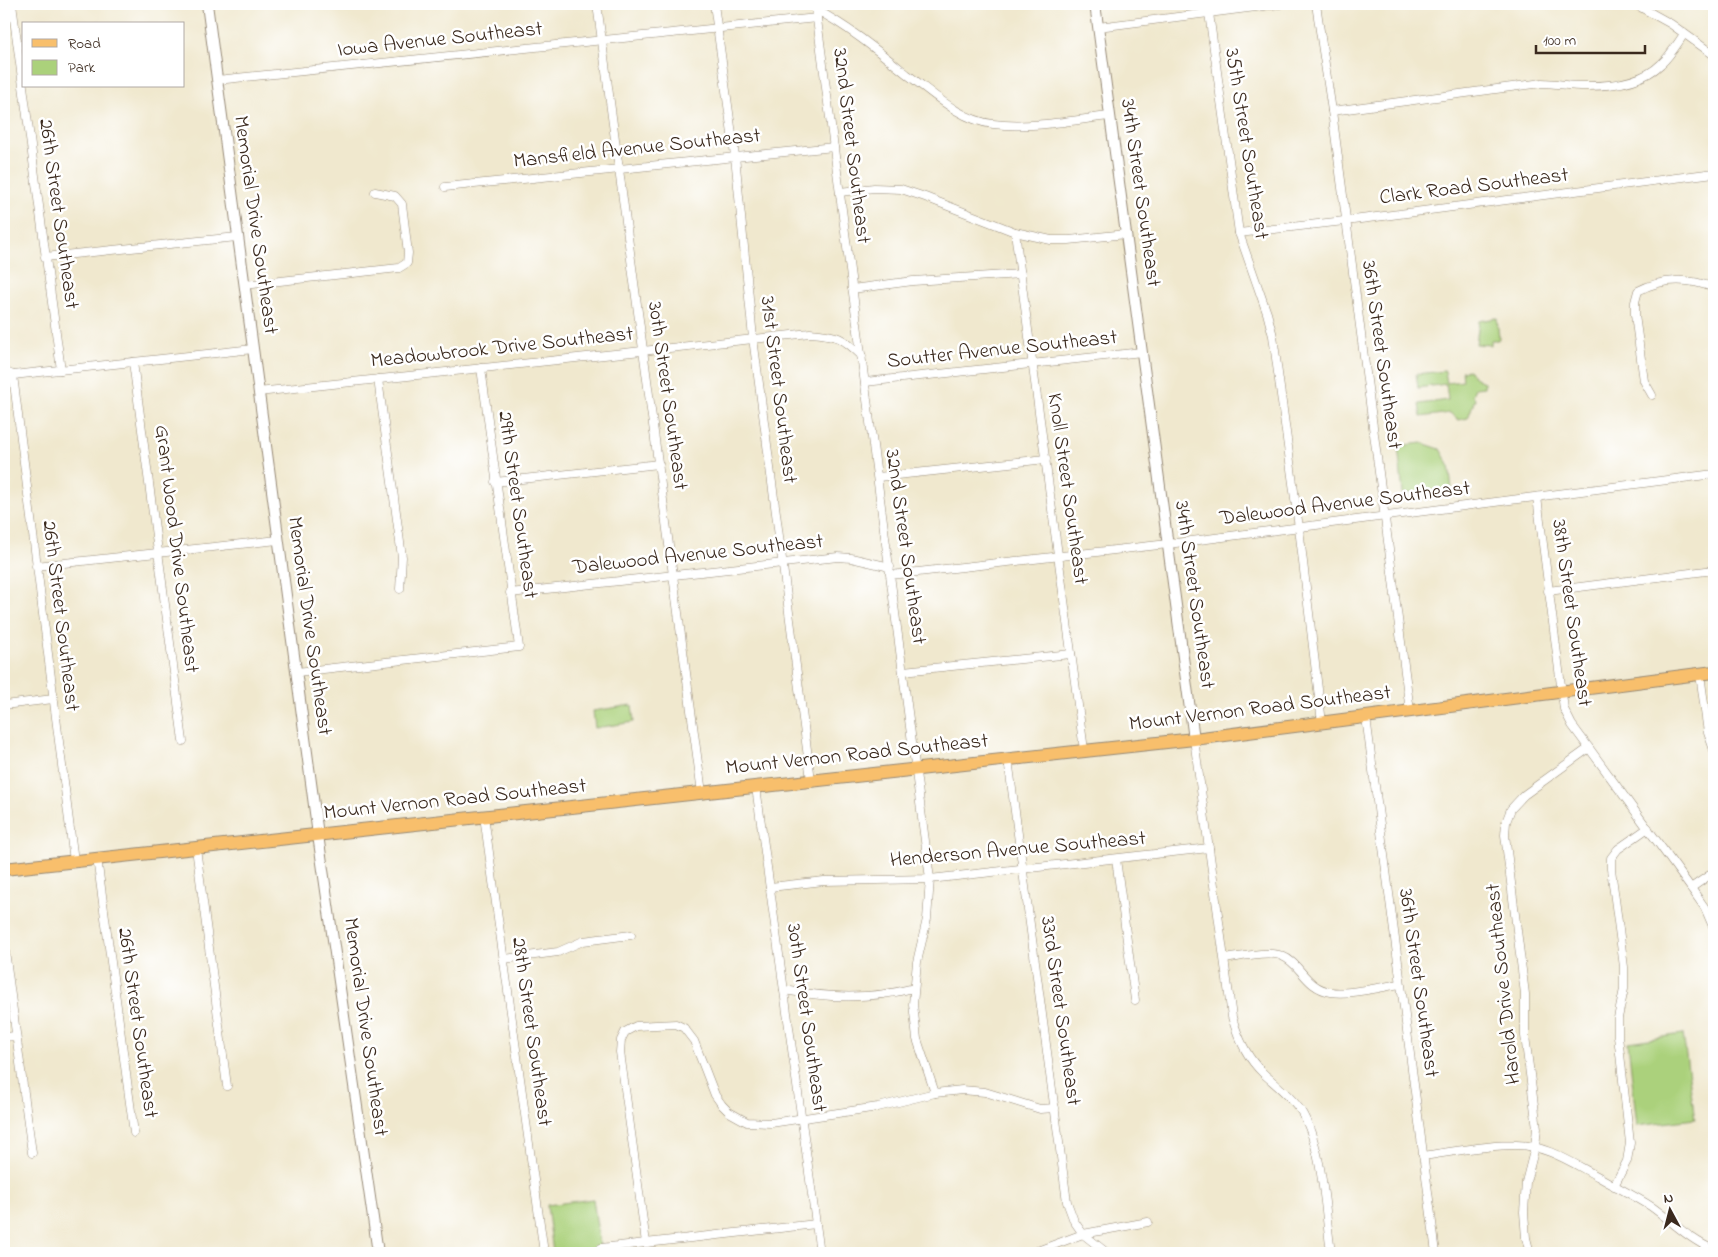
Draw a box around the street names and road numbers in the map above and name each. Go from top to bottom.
street label: Iowa Avenue Southeast [336,14,544,66]
street label: 35th Street Southeast [1216,46,1276,242]
street label: 32nd Street Southeast [824,47,878,245]
street label: 34th Street Southeast [1112,97,1168,289]
street label: Memorial Drive Southeast [225,114,285,336]
street label: 26th Street Southeast [30,117,86,311]
street label: Mansfield Avenue Southeast [512,121,762,177]
street label: Clark Road Southeast [1378,161,1570,213]
street label: 36th Street Southeast [1353,259,1409,451]
street label: 31st Street Southeast [752,295,804,485]
street label: 30th Street Southeast [639,300,695,492]
street label: Meadowbrook Drive Southeast [369,319,635,377]
street label: Soutter Avenue Southeast [885,323,1119,377]
street label: Knoll Street Southeast [1039,391,1095,587]
street label: 29th Street Southeast [489,409,545,601]
street label: Grant Wood Drive Southeast [146,423,206,675]
street label: 32nd Street Southeast [876,448,934,646]
street label: Dalewood Avenue Southeast [1217,474,1472,534]
street label: 34th Street Southeast [1166,499,1222,691]
street label: Memorial Drive Southeast [279,515,339,737]
street label: 38th Street Southeast [1543,517,1599,709]
street label: 26th Street Southeast [33,519,87,713]
street label: Dalewood Avenue Southeast [570,527,825,583]
street label: Mount Vernon Road Southeast [1127,678,1393,740]
street label: Mount Vernon Road Southeast [724,726,990,784]
street label: Mount Vernon Road Southeast [322,771,588,829]
street label: Henderson Avenue Southeast [889,824,1147,876]
street label: Harold Drive Southeast [1479,882,1529,1086]
street label: 36th Street Southeast [1390,887,1446,1079]
street label: 33rd Street Southeast [1032,914,1088,1108]
street label: Memorial Drive Southeast [335,916,395,1138]
street label: 30th Street Southeast [778,922,834,1114]
street label: 26th Street Southeast [109,926,165,1120]
street label: 28th Street Southeast [503,936,559,1128]

